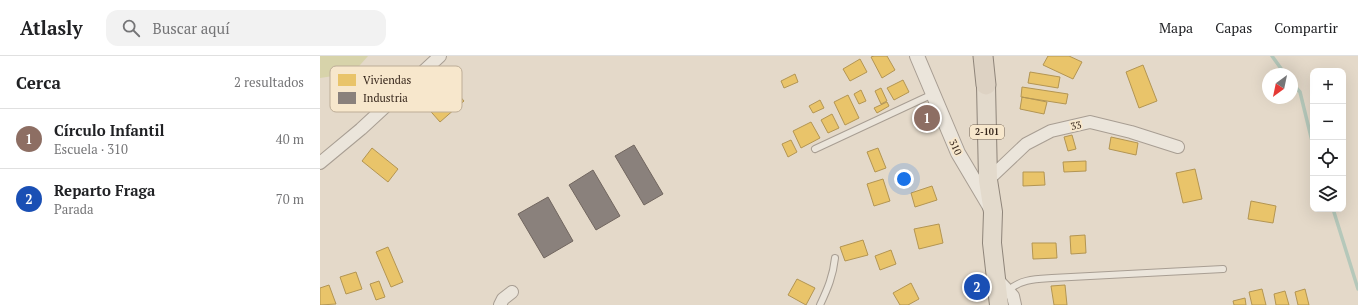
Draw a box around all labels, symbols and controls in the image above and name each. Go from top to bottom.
search box [106,10,386,46]
text: Atlasly [20,15,82,40]
icon: search [120,17,142,39]
text: Buscar aquí [152,18,230,38]
text: Mapa [1159,18,1193,37]
text: Capas [1215,18,1252,37]
text: Compartir [1274,18,1338,37]
legend [330,66,462,112]
north arrow [1262,68,1298,104]
map controls [1310,68,1346,212]
button: + [1310,68,1346,104]
text: Cerca [16,71,61,94]
text: 2 resultados [234,73,304,91]
text: Viviendas [363,73,411,87]
text: Industria [363,91,408,105]
pin: 1 [914,103,940,133]
button: − [1310,104,1346,140]
street label: 33 [1070,118,1083,133]
text: Círculo Infantil [54,120,164,140]
road number: 2-101 [970,125,1004,139]
text: 1 [25,130,33,148]
text: 40 m [276,130,304,148]
street label: 310 [946,137,965,157]
text: Escuela · 310 [54,140,128,158]
button: locate [1310,140,1346,176]
your location [894,169,914,189]
button: layers [1310,176,1346,212]
text: Reparto Fraga [54,180,155,200]
text: 2 [25,190,33,208]
text: 70 m [276,190,304,208]
text: Parada [54,200,94,218]
pin: 2 [964,272,990,302]

